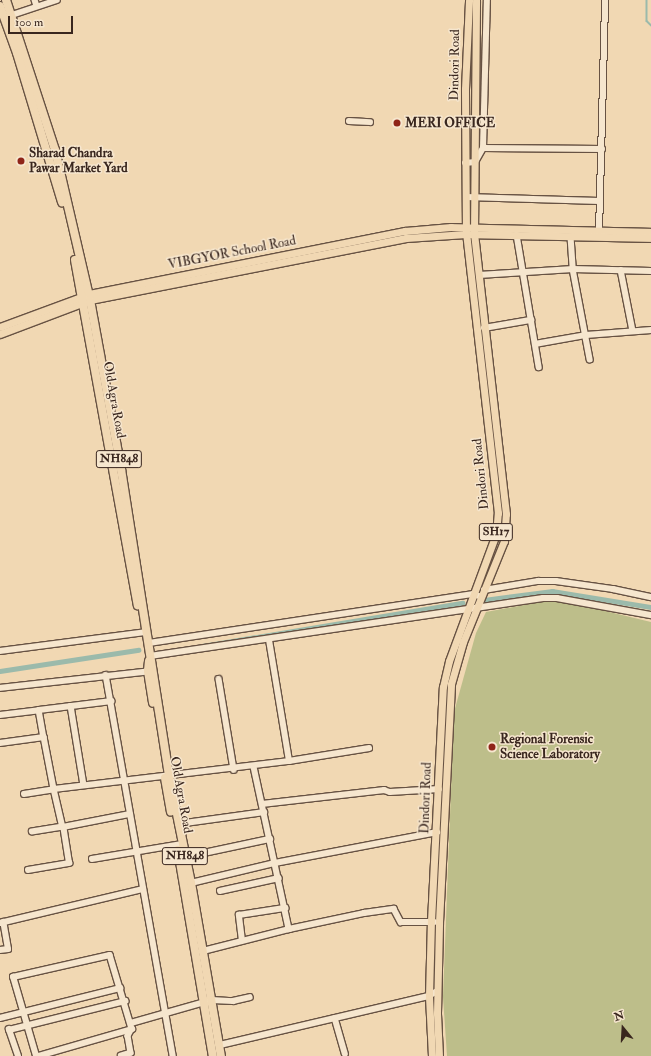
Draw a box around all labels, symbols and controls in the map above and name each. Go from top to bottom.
scale bar [10,8,75,34]
text: 100 m [15,15,43,30]
street label: Dindori Road [447,29,463,101]
place label: MERI OFFICE [405,115,495,131]
marker: MERI OFFICE [392,118,402,128]
place label: Sharad Chandra Pawar Market Yard [29,146,128,177]
marker: Sharad Chandra Pawar Market Yard [16,156,26,166]
street label: VIBGYOR School Road [167,233,297,273]
street label: Old Agra Road [100,360,128,440]
street label: Dindori Road [470,438,492,510]
road number: NH848 [95,449,143,469]
road number: SH17 [478,522,514,542]
place label: Regional Forensic Science Laboratory [500,732,600,763]
marker: Regional Forensic Science Laboratory [487,742,497,752]
street label: Old Agra Road [167,755,195,835]
street label: Dindori Road [417,762,435,834]
road number: NH848 [161,846,209,866]
north arrow [603,1008,643,1048]
text: N [612,1008,626,1024]

